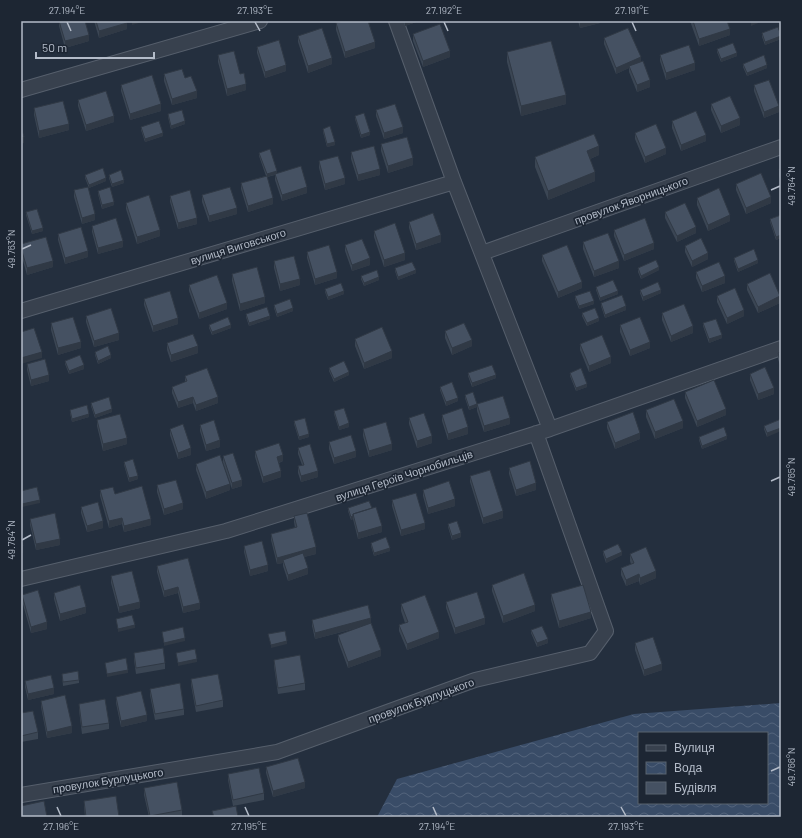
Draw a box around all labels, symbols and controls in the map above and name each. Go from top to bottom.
text: 27.194°E [49,4,85,16]
text: 27.193°E [237,4,273,16]
text: 27.192°E [426,4,462,16]
text: 27.191°E [615,4,649,16]
scale bar [36,34,154,60]
text: 50 m [42,40,67,54]
text: 49.764°N [785,166,797,206]
street label: провулок Яворницького [572,173,690,227]
street label: вулиця Виговського [189,225,287,267]
text: 49.763°N [5,229,17,269]
street label: вулиця Героїв Чорнобильців [334,447,474,503]
text: 49.765°N [785,457,797,497]
text: 49.764°N [5,520,17,560]
street label: провулок Бурлуцького [366,675,476,725]
legend [638,732,768,804]
text: Вулиця [674,740,715,755]
text: 49.766°N [785,747,797,787]
text: Вода [674,760,702,775]
street label: провулок Бурлуцького [52,765,164,795]
text: Будівля [674,780,716,795]
text: 27.196°E [43,820,79,832]
text: 27.195°E [231,820,267,832]
text: 27.194°E [419,820,455,832]
text: 27.193°E [608,820,644,832]

